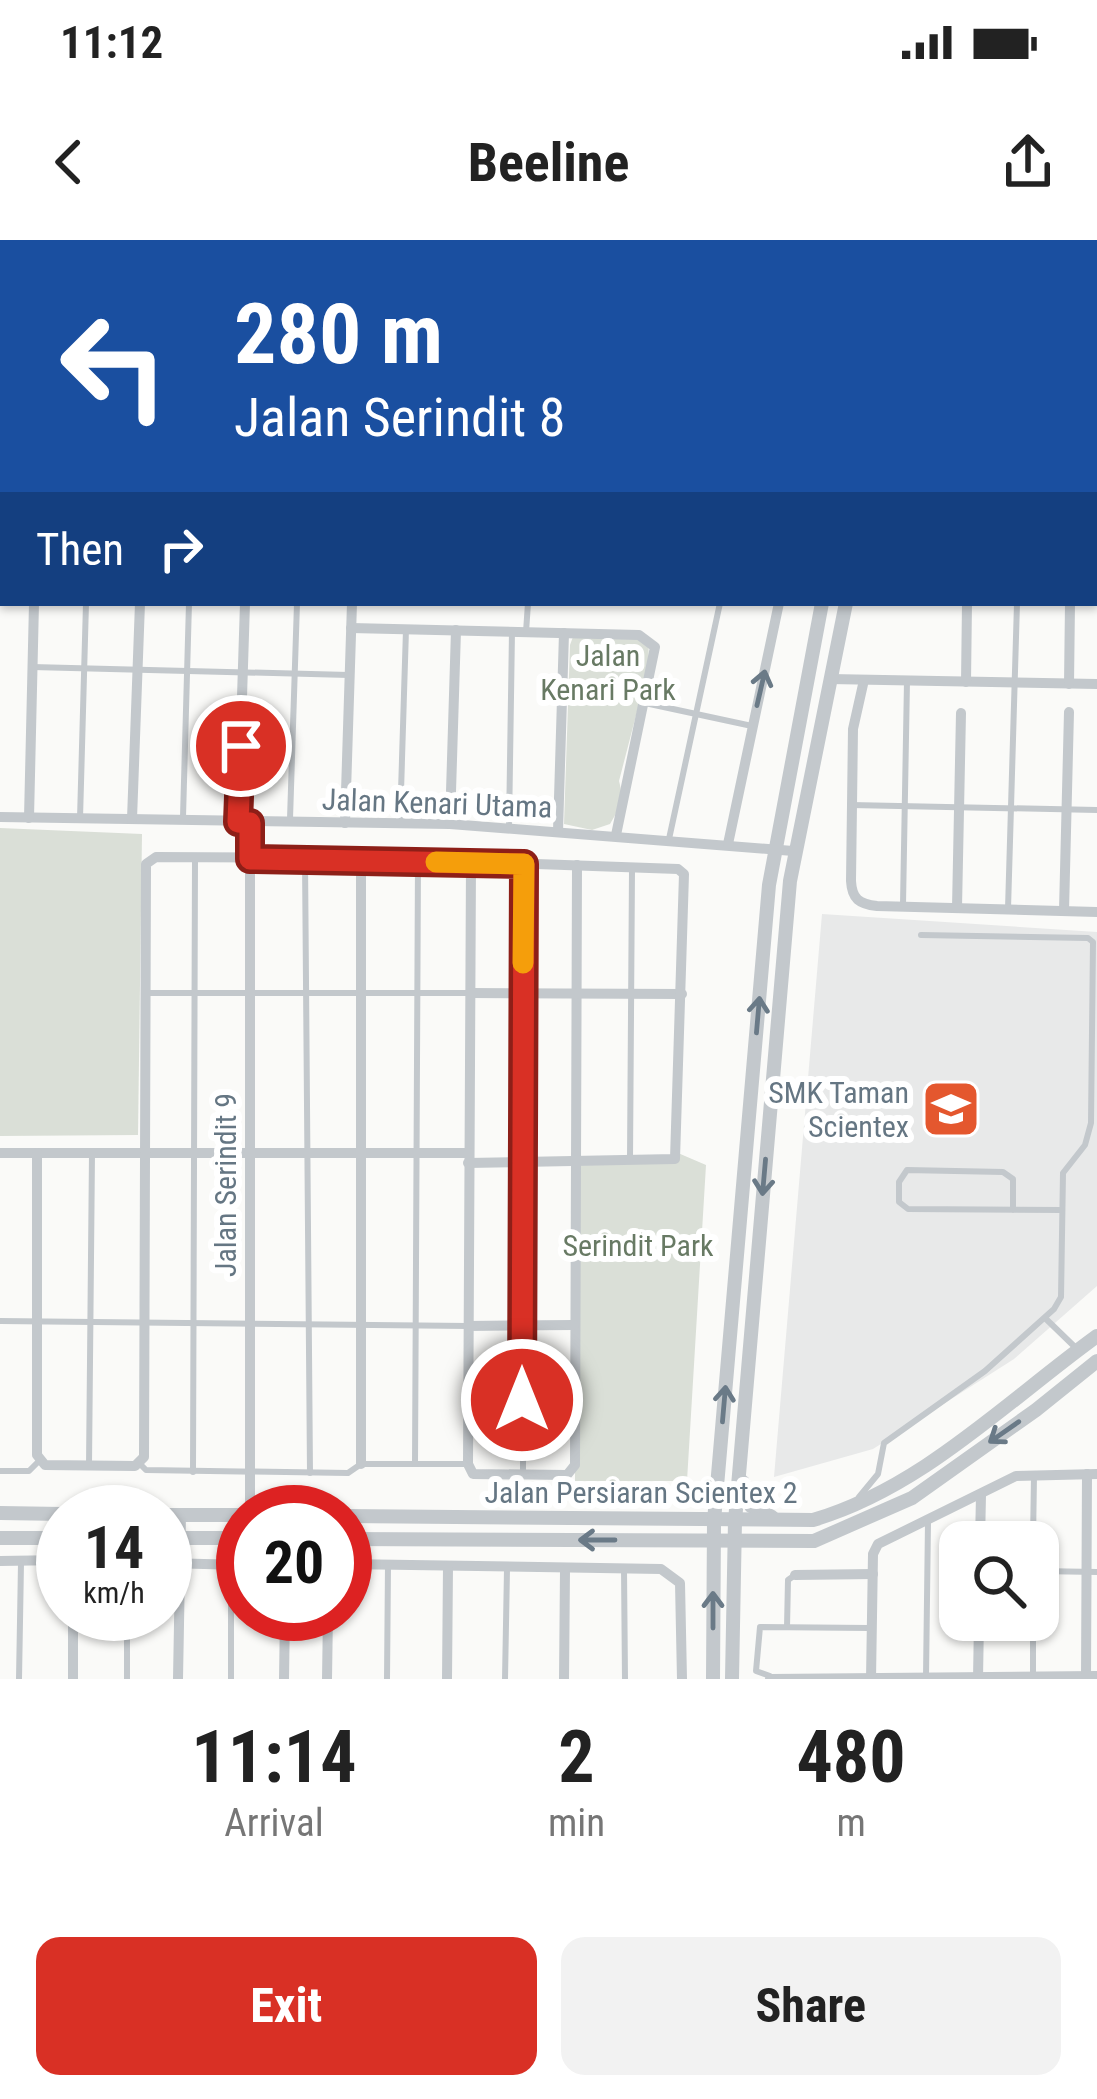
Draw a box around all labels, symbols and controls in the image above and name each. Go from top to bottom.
text: 11:12 [60,16,163,69]
icon: back [36,129,102,195]
icon: share [995,129,1061,195]
text: Beeline [468,131,629,194]
text: 280 m [234,285,443,384]
icon: left [36,288,192,444]
text: Jalan Serindit 8 [234,386,565,449]
icon: right [148,516,214,582]
text: Then [36,523,124,576]
park label: Jalan Kenari Park [540,638,676,707]
one-way arrow [750,670,773,708]
pin [190,695,292,797]
icon: arrive [208,713,274,779]
street label: Jalan Kenari Utama [321,781,553,825]
one-way arrow [747,996,770,1035]
place label: SMK Taman Scientex [768,1075,909,1144]
school or university icon: SMK Taman Scientex [920,1078,982,1140]
street label: Jalan Serindit 9 [208,1093,243,1277]
one-way arrow [753,1157,776,1196]
park label: Serindit Park [562,1228,714,1263]
position arrow [459,1337,585,1463]
one-way arrow [713,1385,736,1424]
one-way arrow [988,1419,1022,1444]
street label: Jalan Persiaran Scientex 2 [484,1475,798,1510]
speed limit sign: 20 [216,1485,372,1641]
text: 14 [84,1512,144,1583]
map controls [939,1521,1059,1641]
button: search [939,1521,1059,1641]
one-way arrow [578,1529,617,1551]
text: km/h [83,1575,145,1610]
one-way arrow [702,1591,724,1630]
text: 11:14 [191,1715,357,1800]
text: 2 [558,1715,595,1800]
text: 480 [796,1715,906,1800]
text: Arrival [224,1800,324,1846]
text: min [548,1800,605,1846]
text: m [836,1800,866,1846]
button: Exit [36,1937,537,2075]
button: Share [561,1937,1061,2075]

